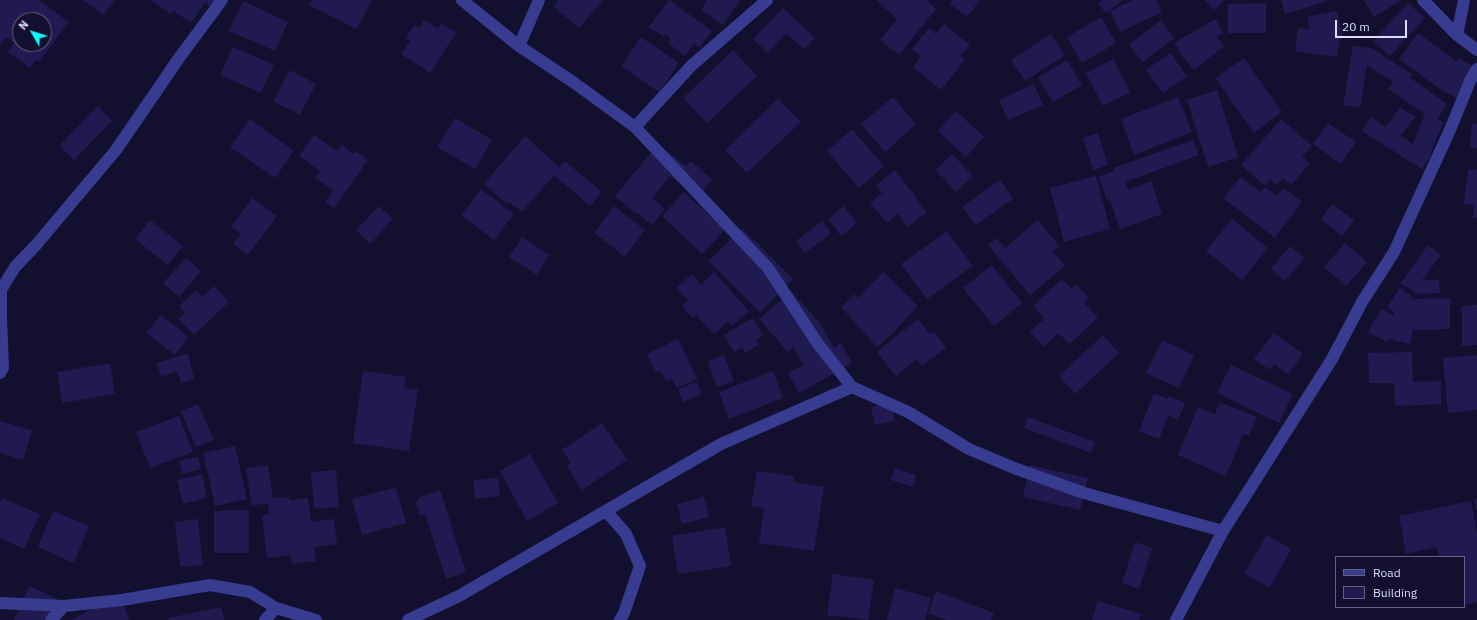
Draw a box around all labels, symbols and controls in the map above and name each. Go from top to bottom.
north arrow [12,12,52,52]
scale bar [1337,12,1409,38]
text: N [16,18,31,33]
text: 20 m [1342,19,1370,34]
legend [1335,556,1465,608]
text: Road [1373,565,1401,580]
text: Building [1373,585,1417,600]

